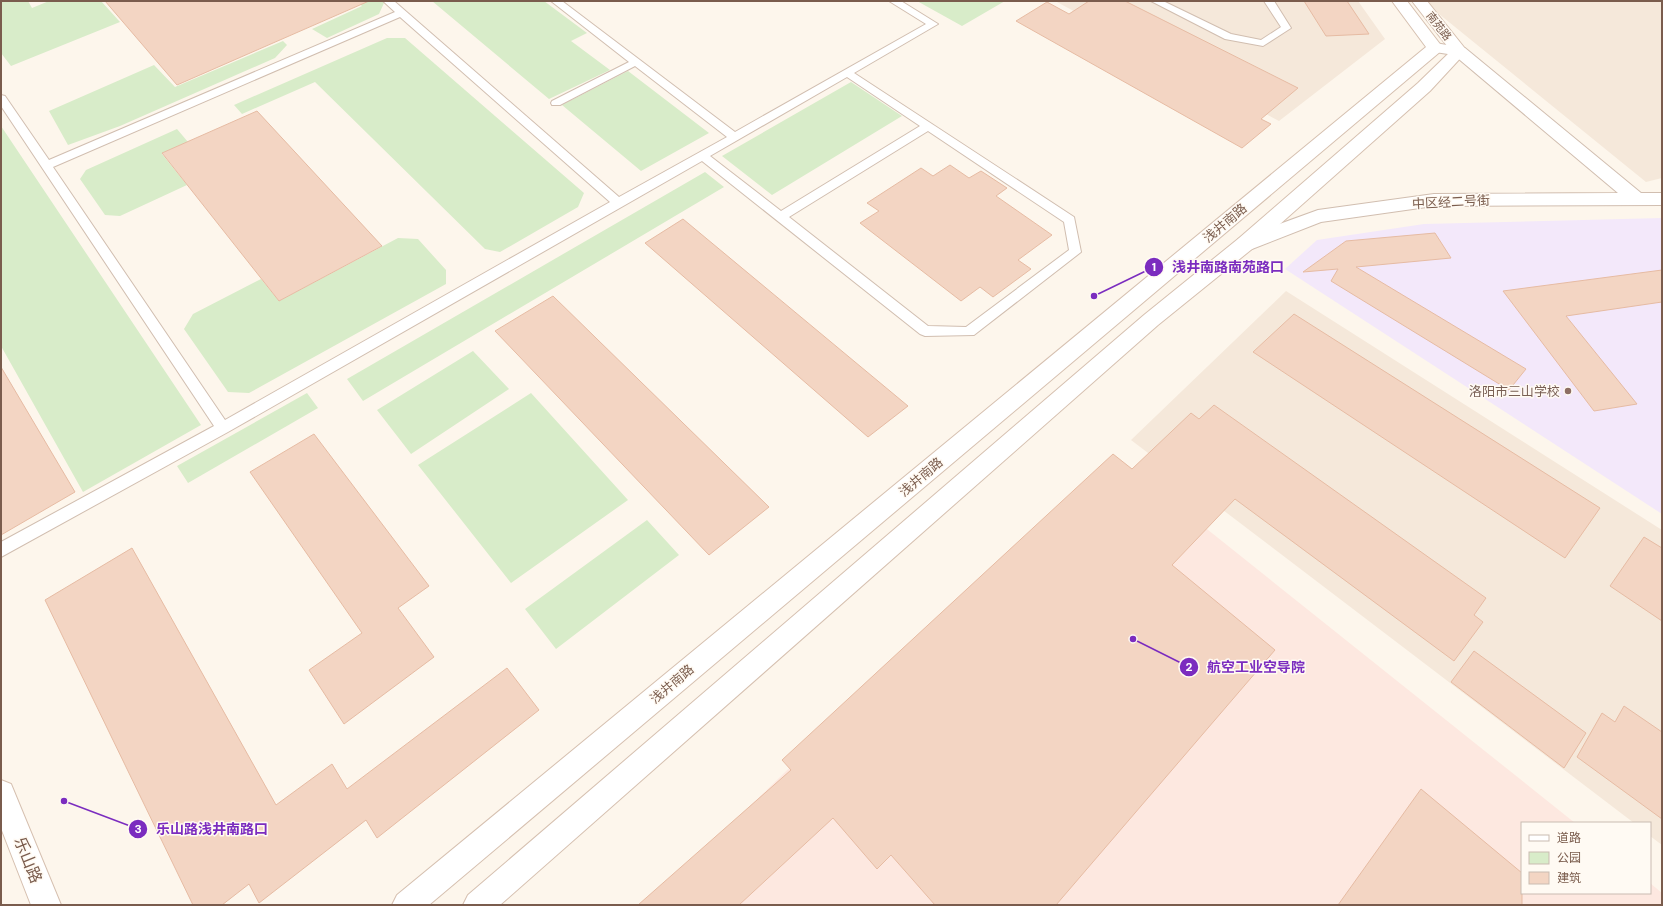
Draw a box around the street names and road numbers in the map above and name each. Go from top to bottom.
street label: 南苑路 [1423,9,1455,43]
street label: 中区经二号街 [1412,191,1490,213]
street label: 浅井南路 [1200,200,1250,246]
street label: 浅井南路 [896,454,946,500]
street label: 浅井南路 [647,661,697,707]
street label: 乐山路 [9,834,47,886]

